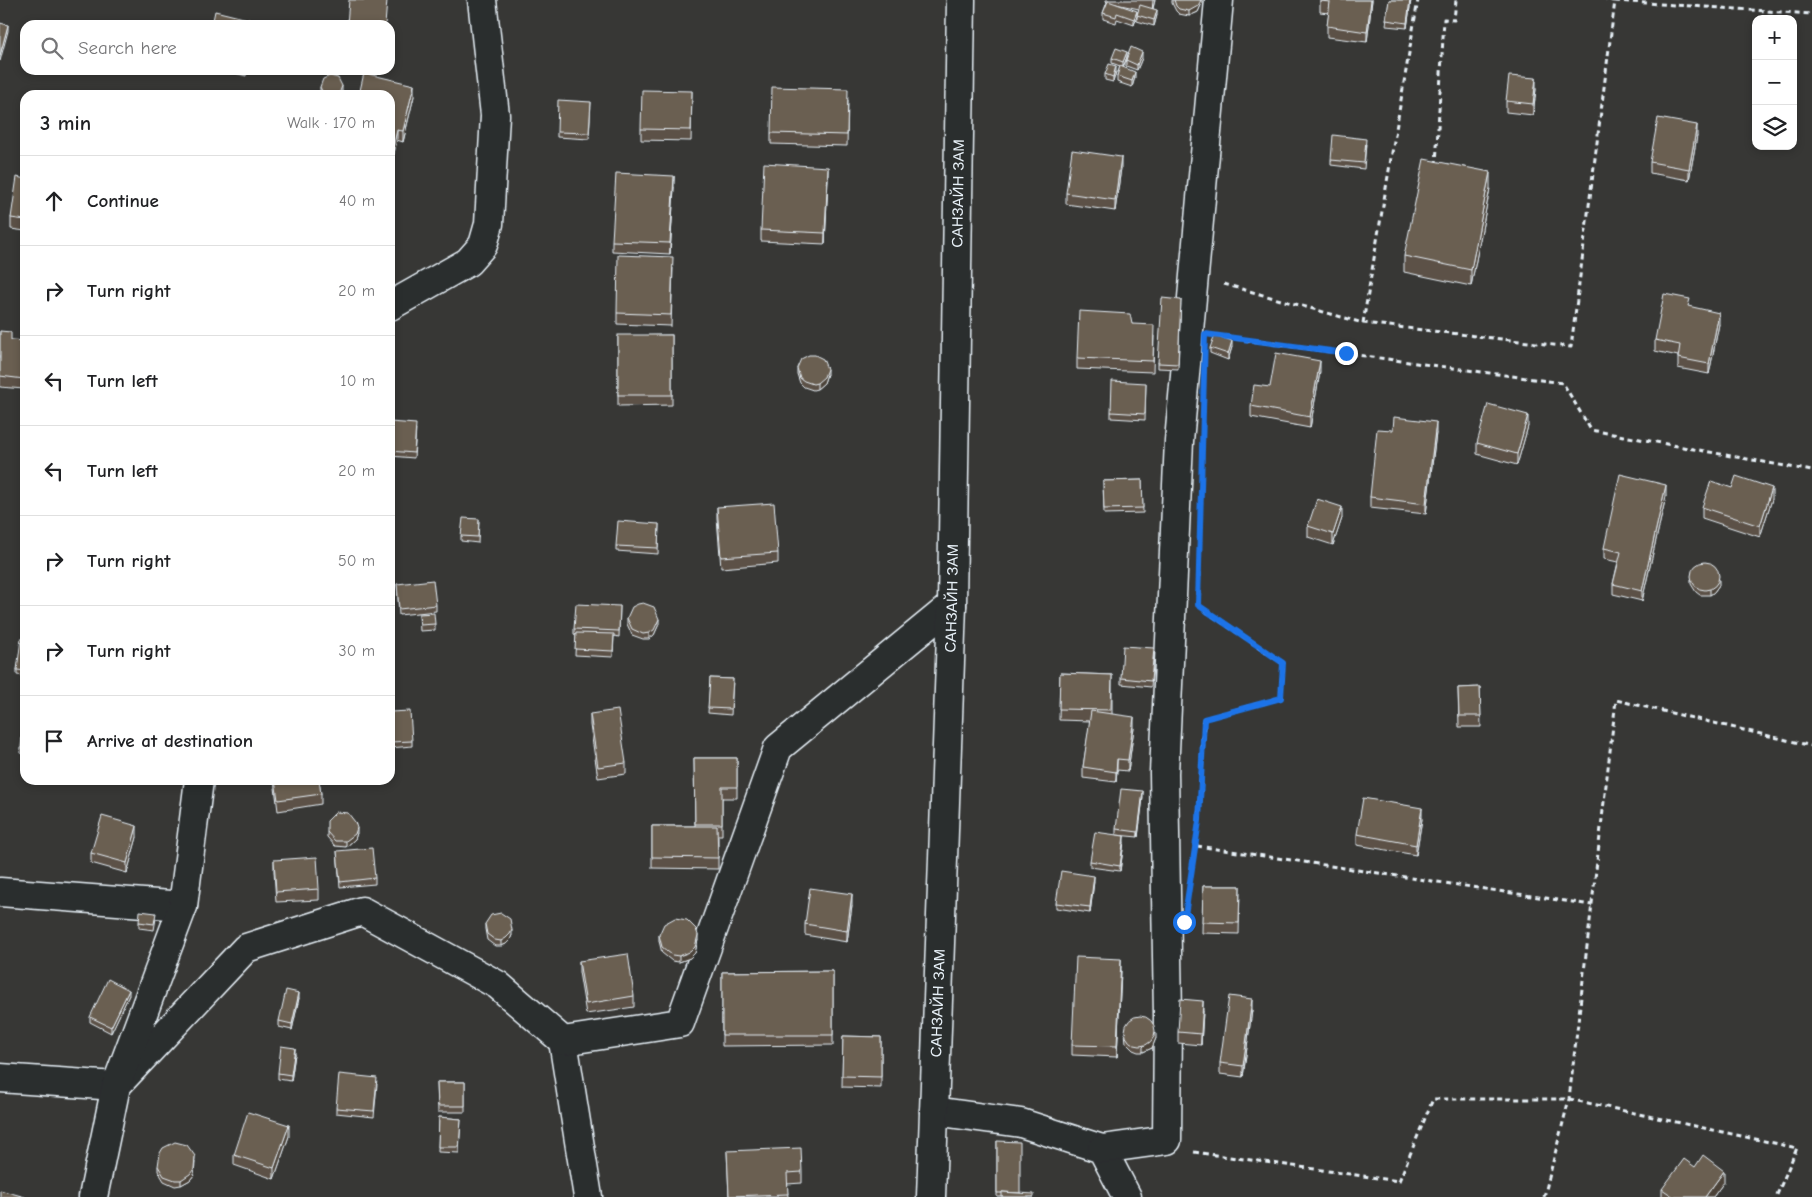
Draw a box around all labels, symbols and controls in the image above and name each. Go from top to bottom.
map controls [1752,15,1797,150]
button: + [1752,15,1797,60]
search box [20,20,395,75]
icon: search [38,34,66,62]
text: Search here [78,37,177,59]
button: − [1752,60,1797,105]
button: layers [1752,105,1797,150]
text: 3 min [40,111,91,135]
text: Walk · 170 m [287,114,375,132]
street label: САНЗАЙН ЗАМ [948,139,968,248]
icon: ahead [40,187,68,215]
text: Continue [87,190,159,212]
text: 40 m [339,192,375,210]
icon: right [40,277,68,305]
text: Turn right [87,280,171,302]
text: 20 m [338,282,375,300]
route end [1335,342,1358,365]
icon: left [40,367,68,395]
text: Turn left [87,370,158,392]
text: 10 m [340,372,375,390]
icon: left [40,457,68,485]
text: Turn left [87,460,158,482]
text: 20 m [338,462,375,480]
street label: САНЗАЙН ЗАМ [941,544,962,653]
icon: right [40,547,68,575]
text: Turn right [87,550,171,572]
text: 50 m [338,552,375,570]
icon: right [40,637,68,665]
text: Turn right [87,640,171,662]
text: 30 m [339,642,375,660]
icon: arrive [40,727,68,755]
text: Arrive at destination [87,730,253,752]
route start [1173,911,1196,934]
street label: САНЗАЙН ЗАМ [927,949,949,1058]

